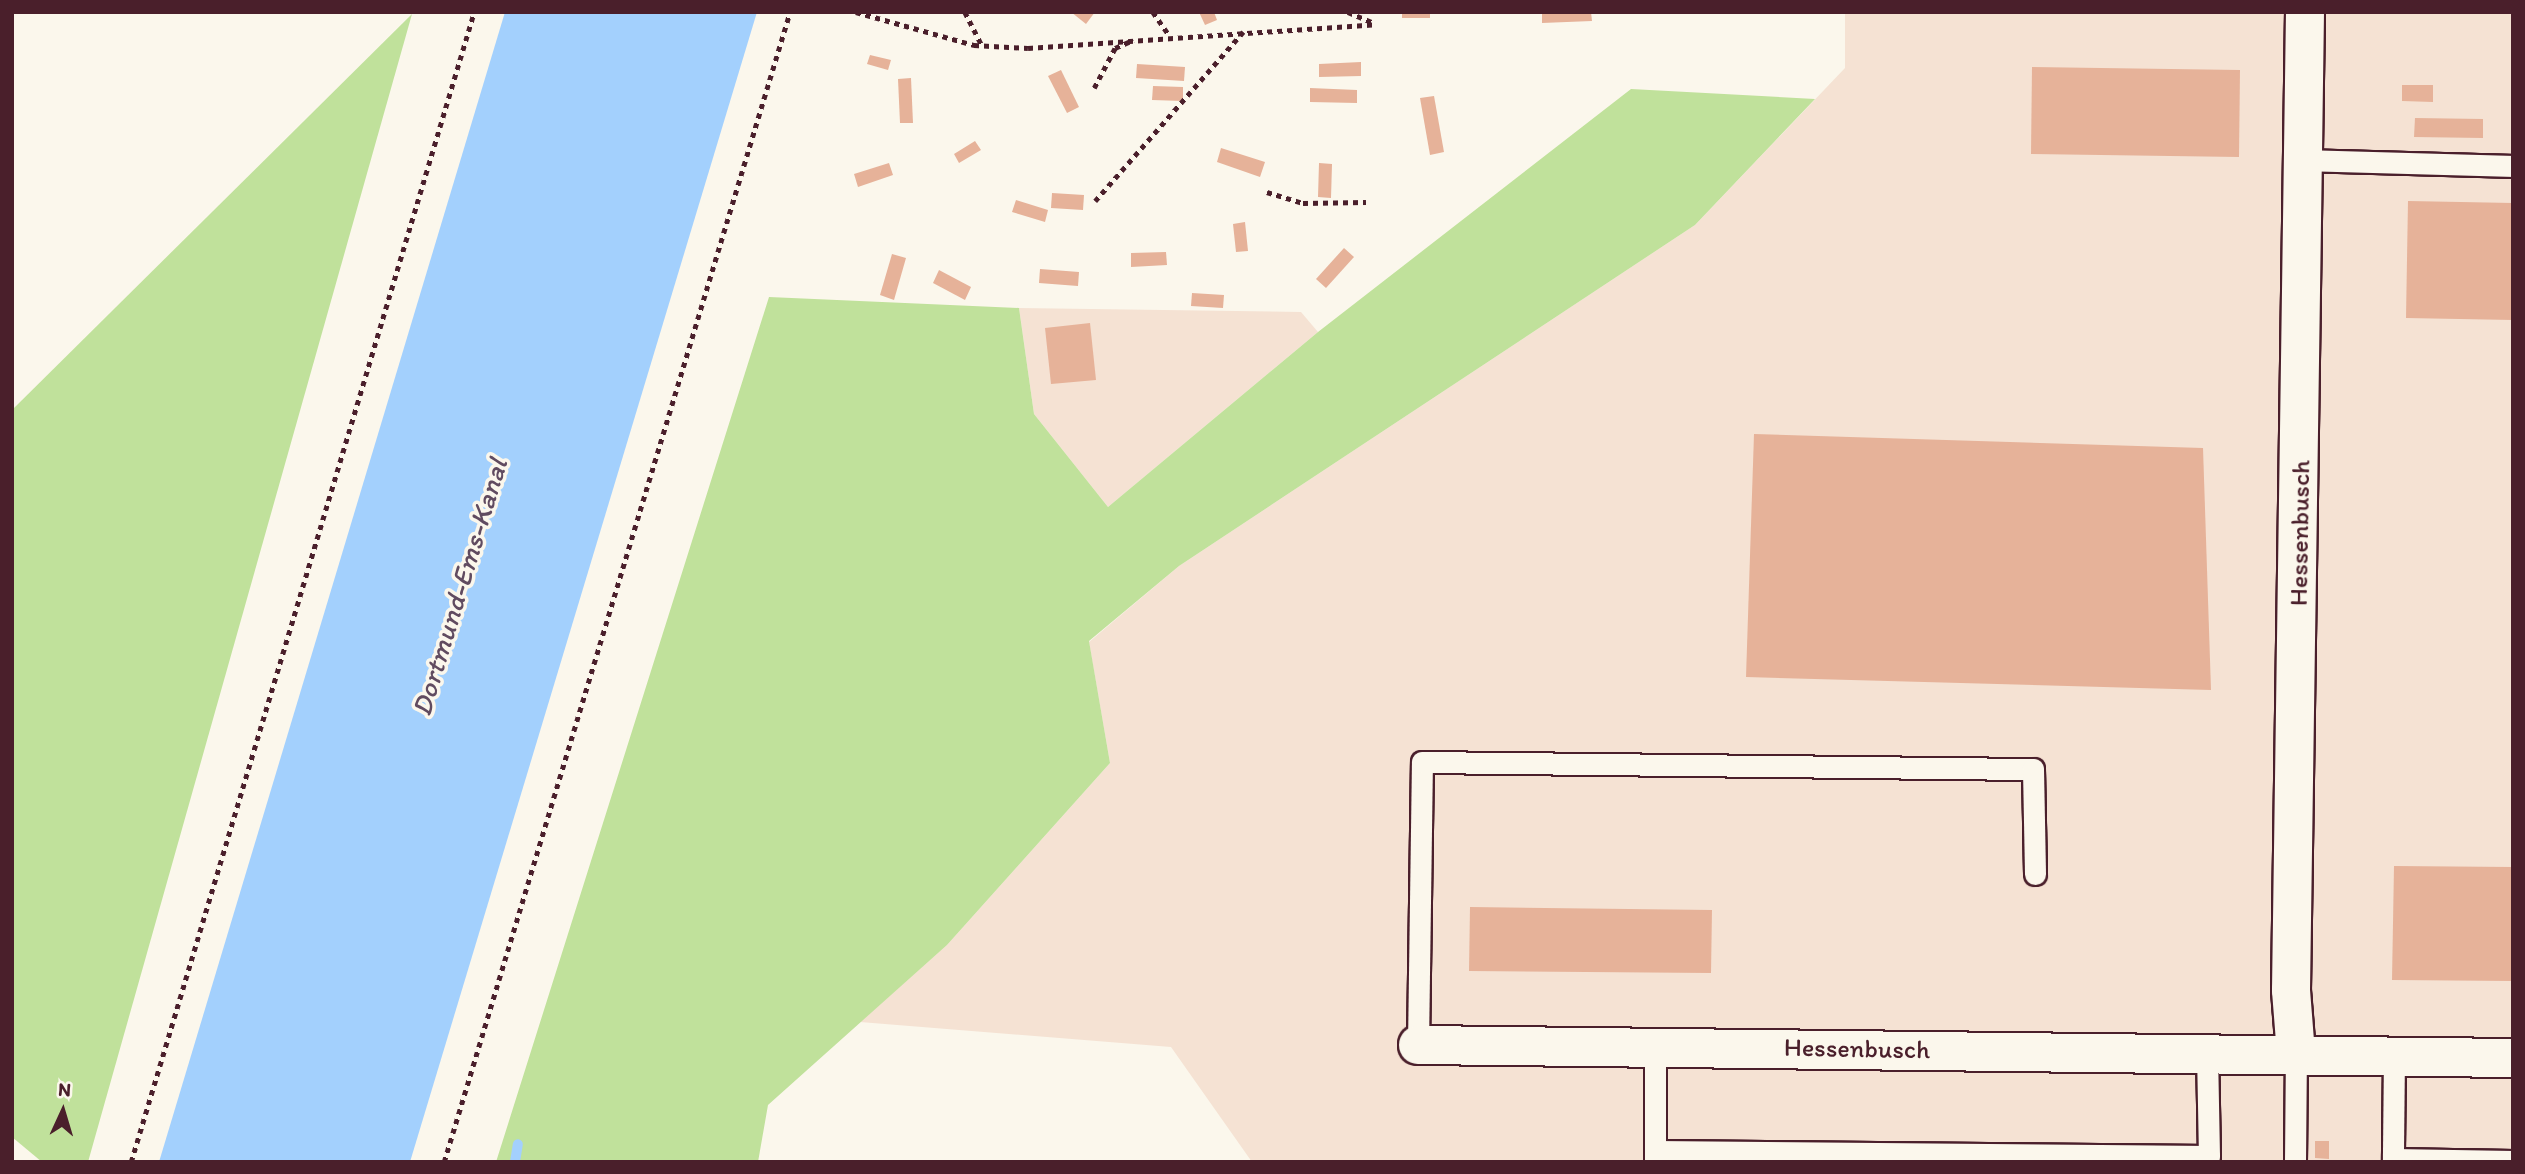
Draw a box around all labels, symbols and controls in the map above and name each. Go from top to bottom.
water label: Dortmund-Ems-Kanal [404,454,514,720]
street label: Hessenbusch [2283,460,2317,606]
street label: Hessenbusch [1784,1032,1930,1066]
north arrow [28,1076,98,1146]
text: N [57,1078,72,1101]

